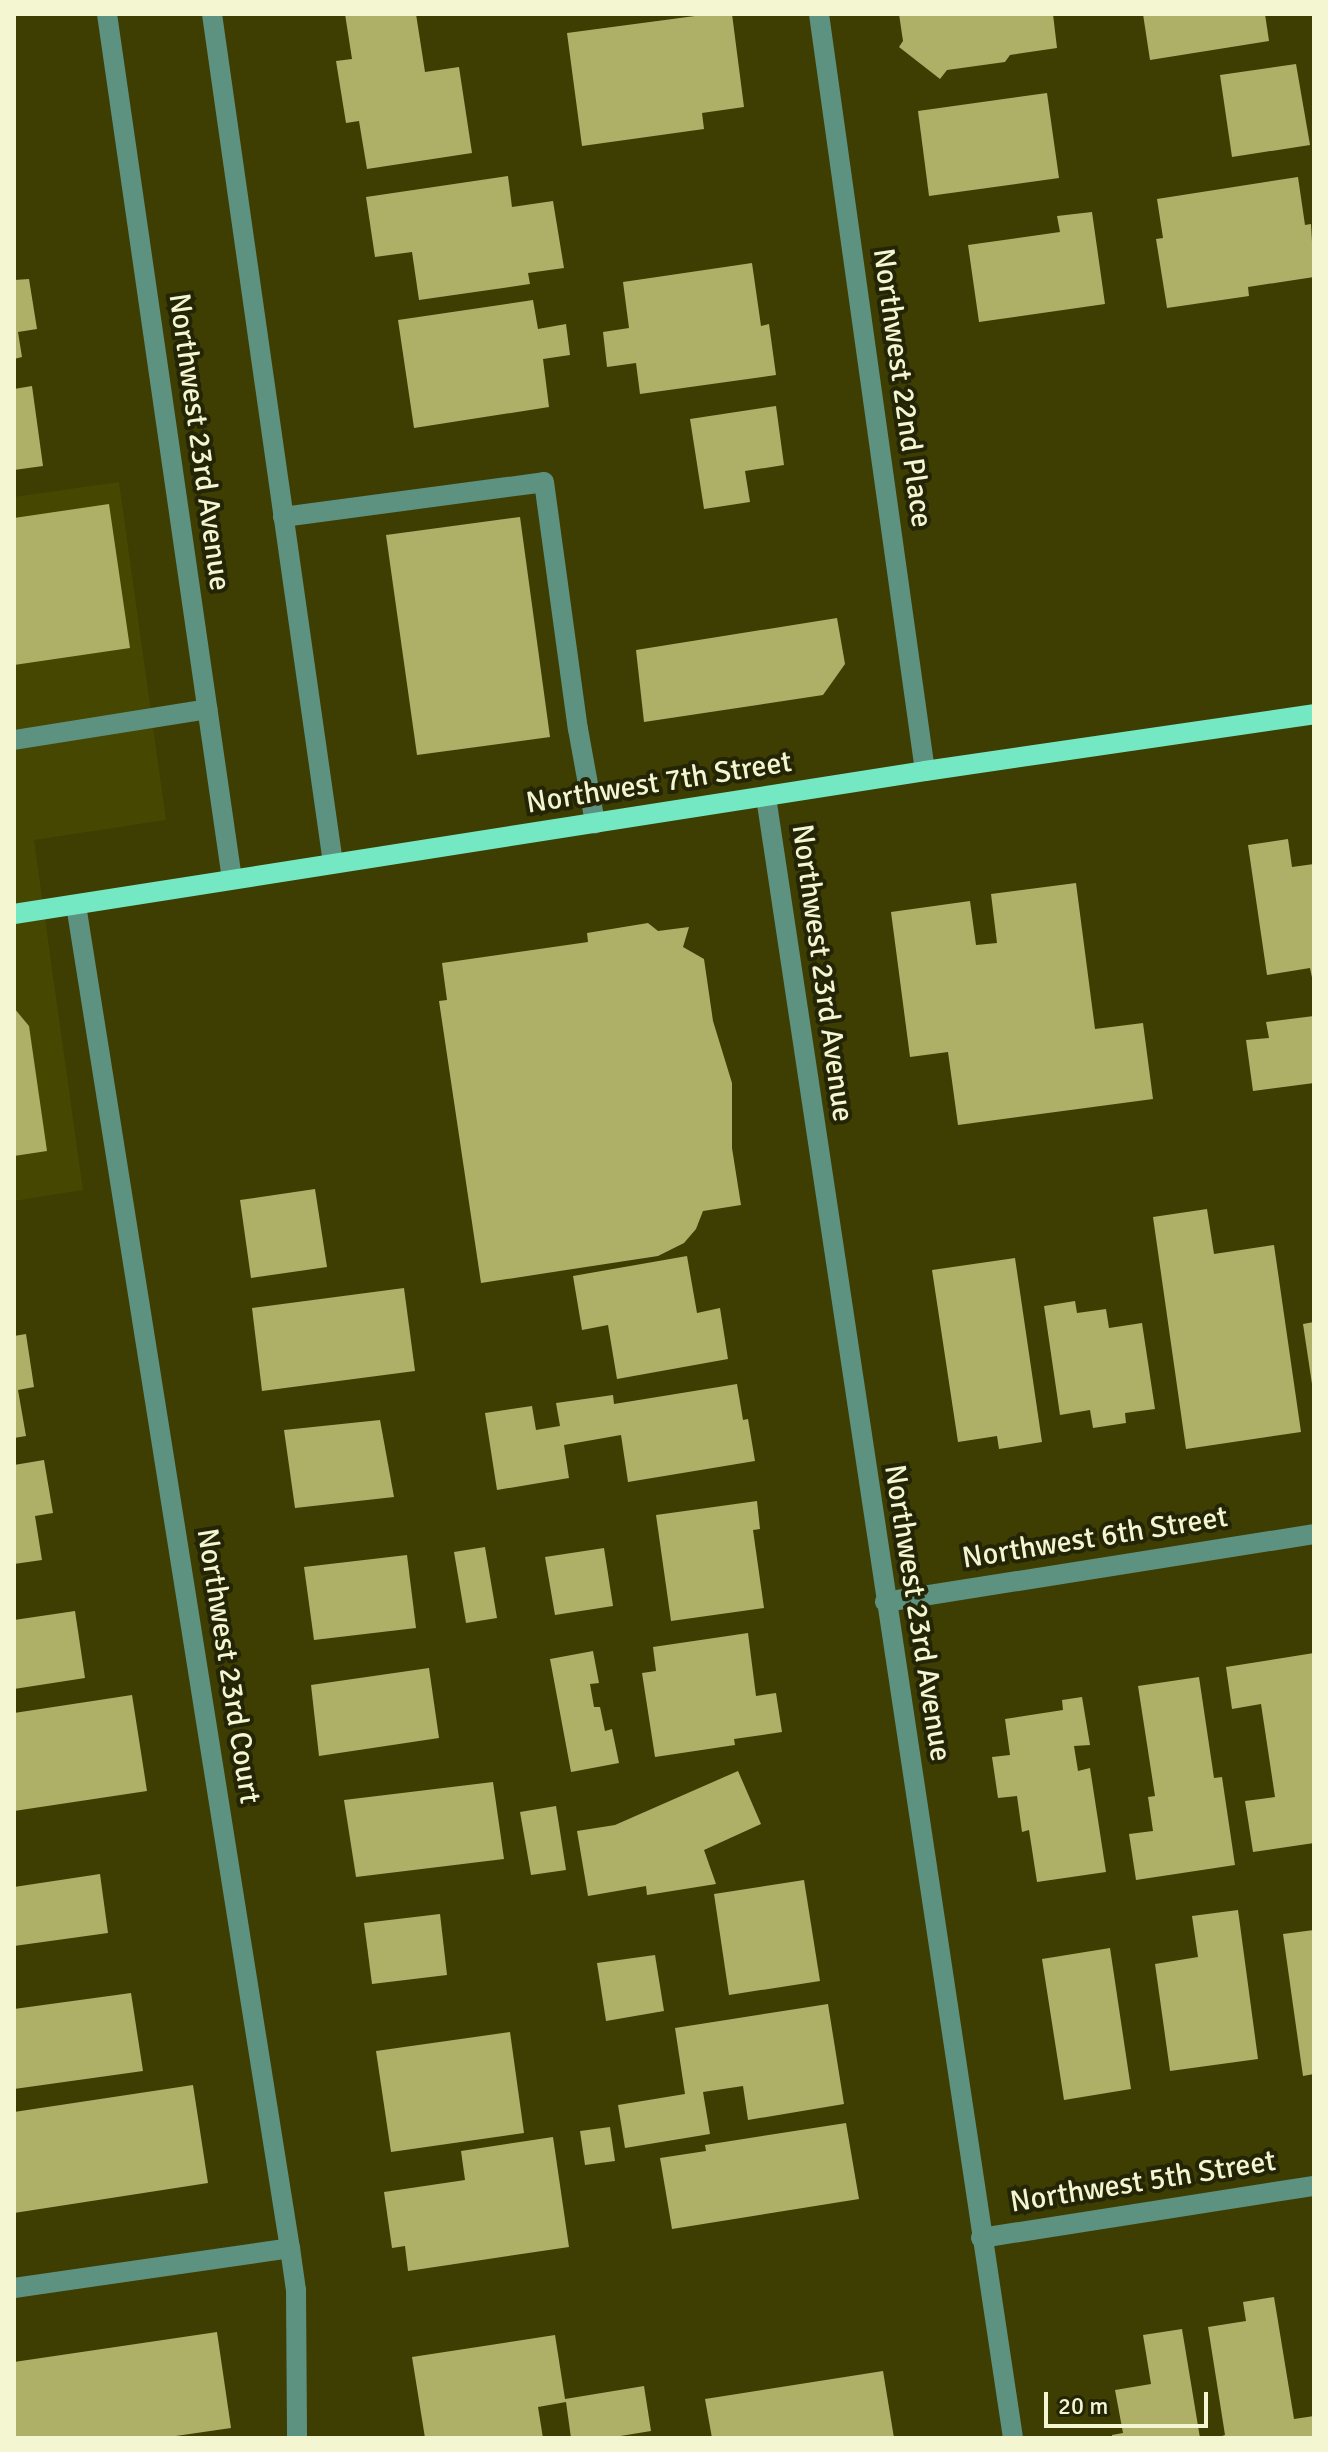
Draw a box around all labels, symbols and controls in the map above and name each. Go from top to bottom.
street label: Northwest 22nd Place [865,246,939,530]
street label: Northwest 23rd Avenue [160,291,238,593]
street label: Northwest 7th Street [524,744,794,822]
street label: Northwest 23rd Avenue [783,822,861,1124]
street label: Northwest 23rd Avenue [876,1462,958,1764]
street label: Northwest 6th Street [960,1499,1230,1577]
street label: Northwest 23rd Court [188,1526,268,1806]
street label: Northwest 5th Street [1008,2143,1278,2221]
scale bar [1048,2376,1212,2426]
text: 20 m [1058,2391,1108,2421]

